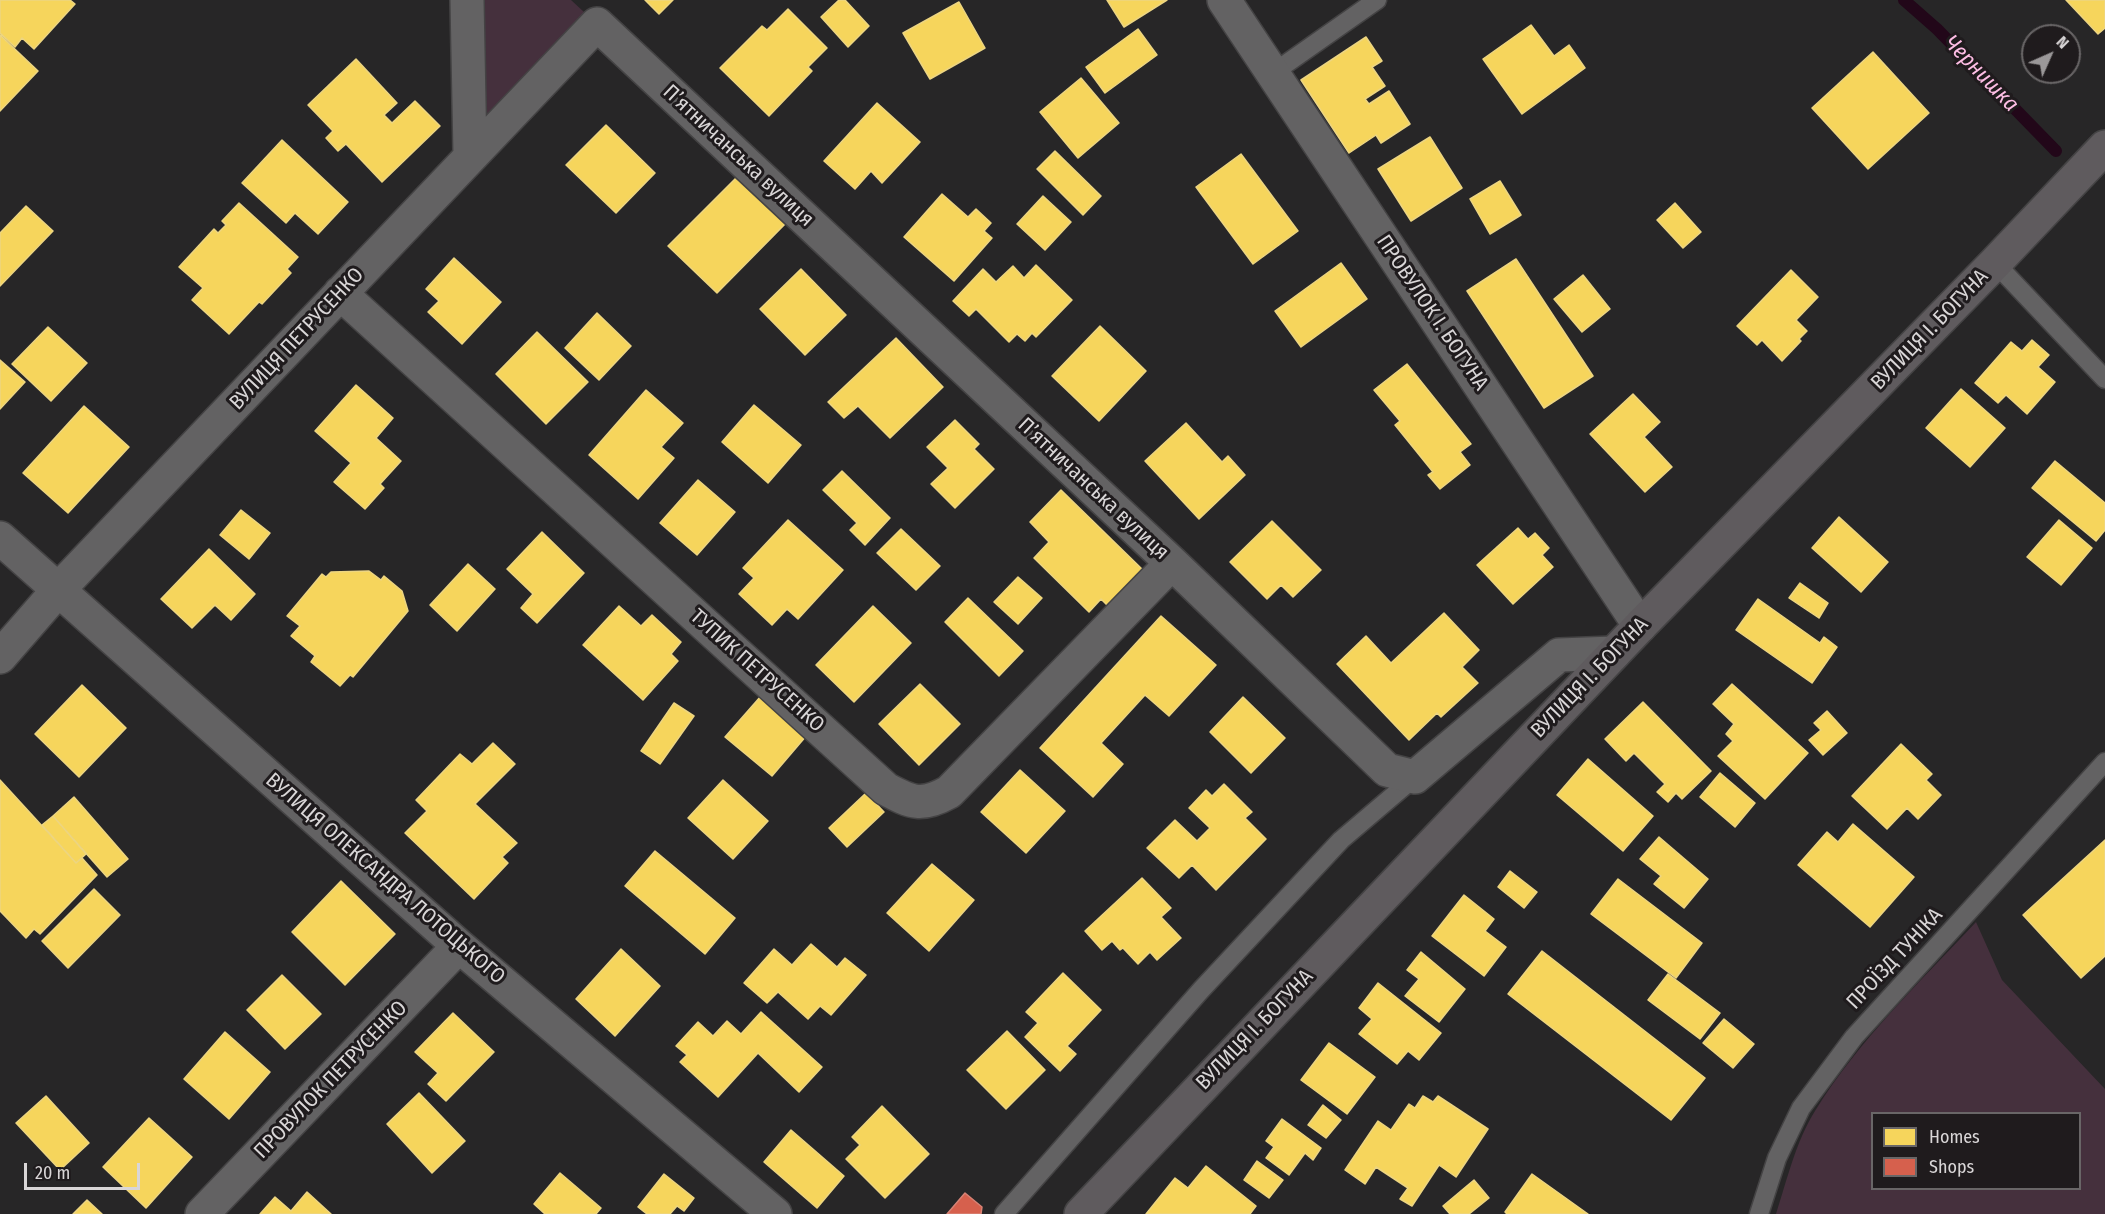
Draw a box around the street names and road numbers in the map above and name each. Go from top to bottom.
street label: Пʼятничанська вулиця [657,80,819,232]
street label: ПРОВУЛОК І. БОГУНА [1371,231,1493,395]
street label: ВУЛИЦЯ ПЕТРУСЕНКО [225,263,369,415]
street label: ВУЛИЦЯ І. БОГУНА [1866,265,1994,395]
street label: Пʼятничанська вулиця [1012,413,1174,565]
street label: ТУПИК ПЕТРУСЕНКО [685,604,829,738]
street label: ВУЛИЦЯ І. БОГУНА [1526,613,1654,743]
street label: ВУЛИЦЯ ОЛЕКСАНДРА ЛОТОЦЬКОГО [260,768,510,990]
street label: ПРОЇЗД ТУНІКА [1842,903,1948,1015]
street label: ВУЛИЦЯ І. БОГУНА [1191,965,1319,1095]
street label: ПРОВУЛОК ПЕТРУСЕНКО [249,996,413,1164]

